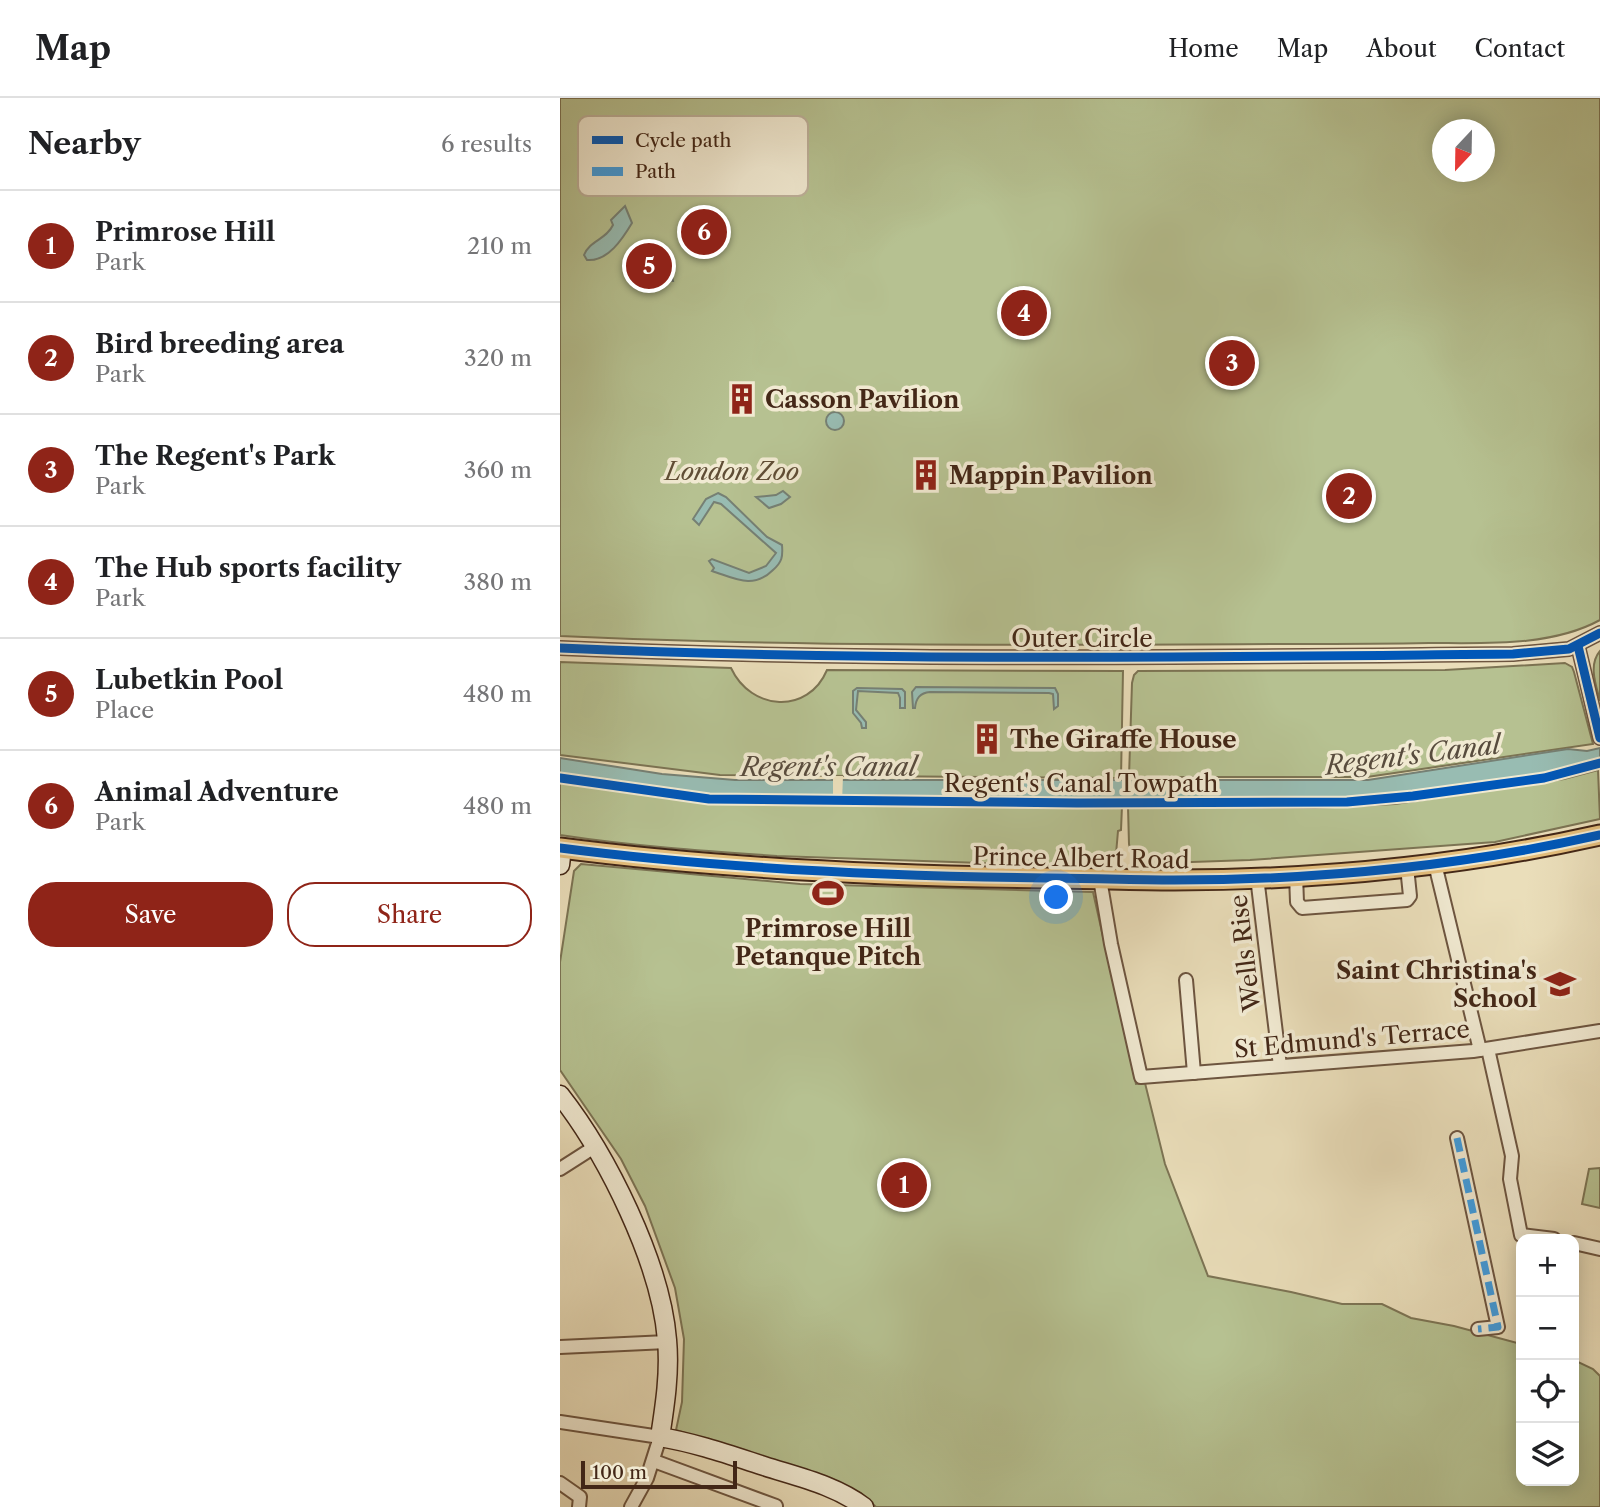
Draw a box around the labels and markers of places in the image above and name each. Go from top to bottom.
pin: 6 [681,206,727,258]
pin: 5 [626,240,672,292]
pin: 4 [1001,287,1047,339]
pin: 3 [1209,337,1255,389]
building icon: Casson Pavilion [725,382,759,416]
place label: Casson Pavilion [765,385,960,414]
building icon: Mappin Pavilion [909,458,943,492]
place label: Mappin Pavilion [949,461,1153,490]
pin: 2 [1326,470,1372,522]
building icon: The Giraffe House [970,722,1004,756]
place label: The Giraffe House [1010,725,1237,754]
sports icon: Primrose Hill Petanque Pitch [811,876,845,910]
place label: Primrose Hill Petanque Pitch [735,914,922,971]
place label: Saint Christina's School [1336,956,1537,1013]
school or university icon: Saint Christina's School [1543,967,1577,1001]
pin: 1 [881,1159,927,1211]

